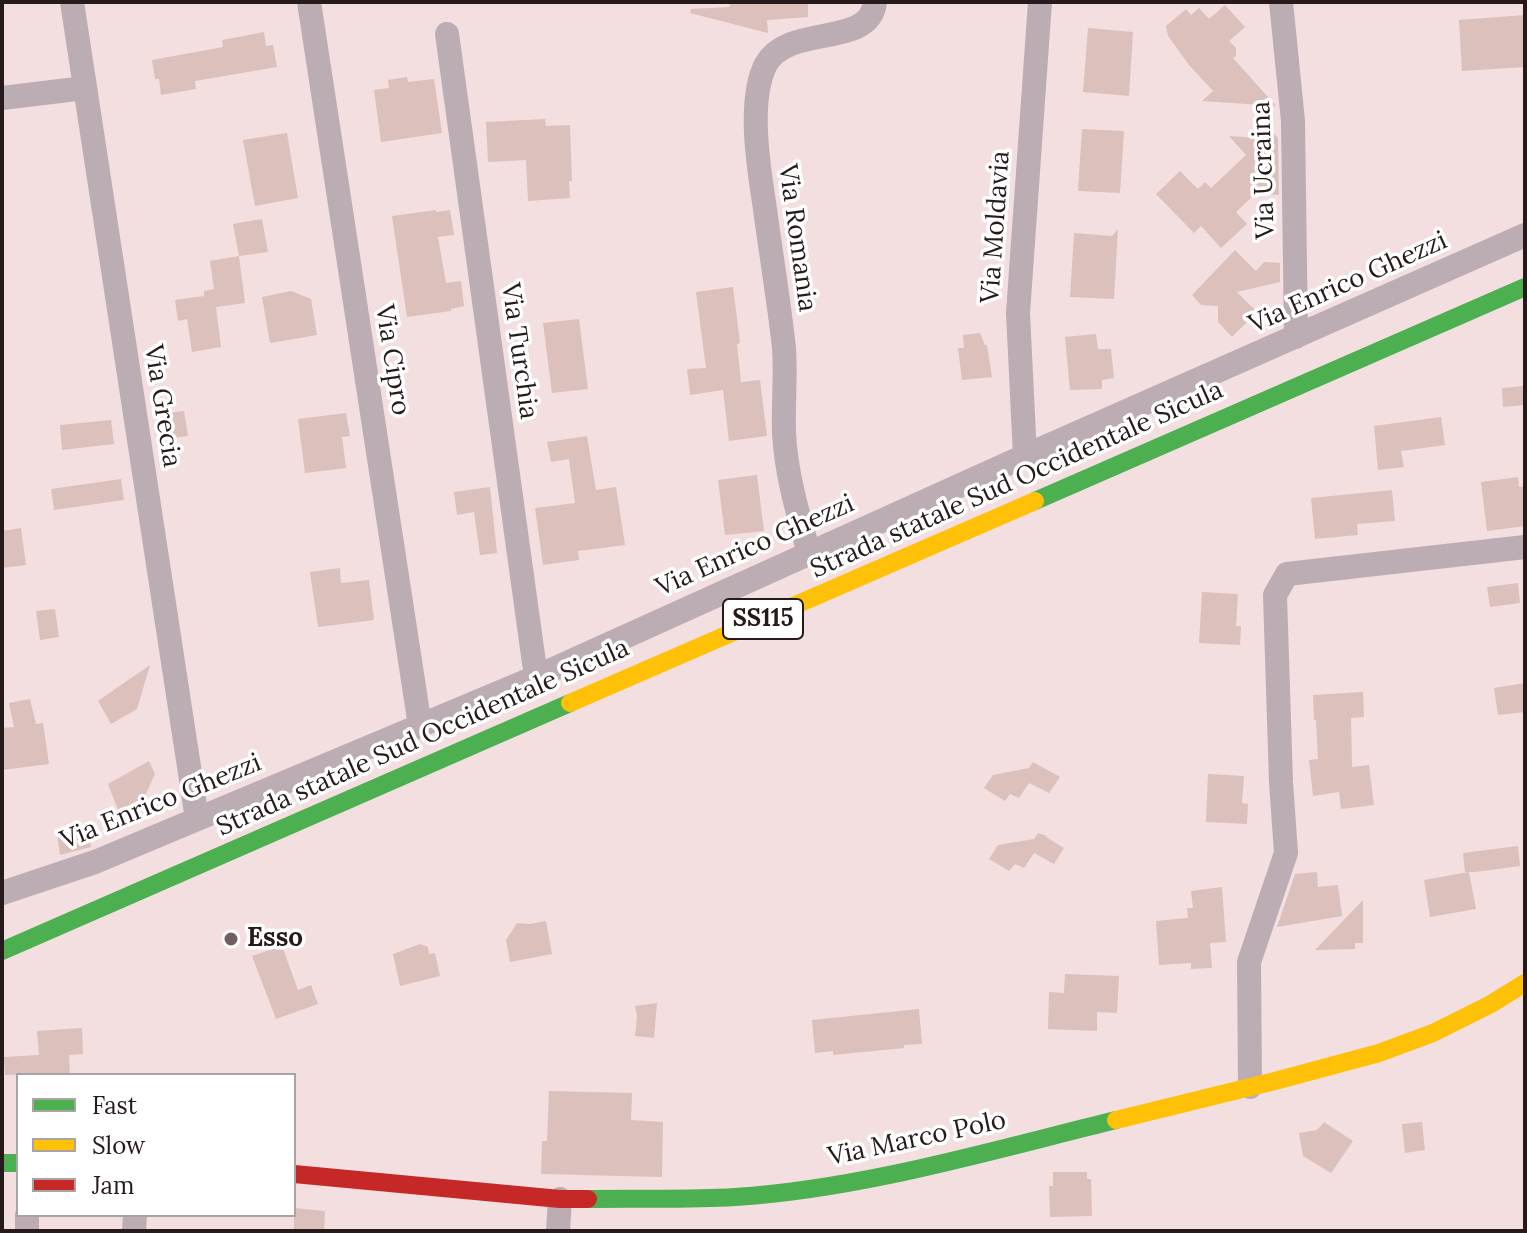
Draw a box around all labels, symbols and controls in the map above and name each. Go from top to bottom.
street label: Via Ucraina [1246,100,1282,240]
street label: Via Moldavia [975,150,1017,304]
street label: Via Romania [771,162,823,314]
street label: Via Enrico Ghezzi [1244,225,1452,341]
street label: Via Turchia [494,281,544,421]
street label: Via Cipro [368,303,416,417]
street label: Via Grecia [137,343,187,469]
street label: Strada statale Sud Occidentale Sicula [806,375,1228,585]
street label: Via Enrico Ghezzi [651,488,859,604]
road number: SS115 [723,599,803,639]
street label: Strada statale Sud Occidentale Sicula [212,633,634,843]
street label: Via Enrico Ghezzi [56,748,266,856]
place label: Esso [247,923,303,955]
marker: Esso [222,930,240,948]
legend [16,1073,296,1217]
text: Fast [92,1090,137,1121]
street label: Via Marco Polo [825,1105,1009,1173]
text: Slow [92,1130,145,1161]
text: Jam [92,1170,134,1201]

